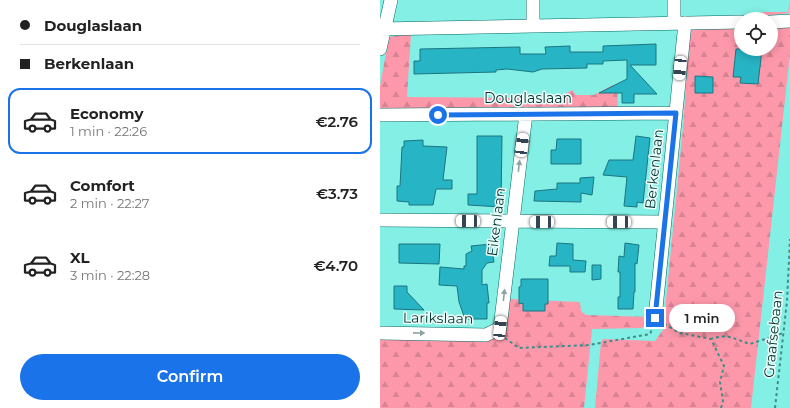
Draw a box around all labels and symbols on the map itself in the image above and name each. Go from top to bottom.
car [673,55,687,81]
street label: Douglaslaan [484,89,572,107]
route start [429,106,447,124]
street label: Berkenlaan [641,128,667,210]
car [515,132,529,158]
one-way arrow [516,160,522,172]
street label: Eikenlaan [483,187,509,257]
car [456,215,480,227]
car [530,216,554,228]
car [607,216,631,228]
one-way arrow [500,289,507,302]
street label: Graafsebaan [759,289,787,379]
callout: 1 min [669,304,735,332]
street label: Larikslaan [403,308,473,328]
route end [646,309,664,327]
car [493,315,507,341]
one-way arrow [413,330,425,337]

